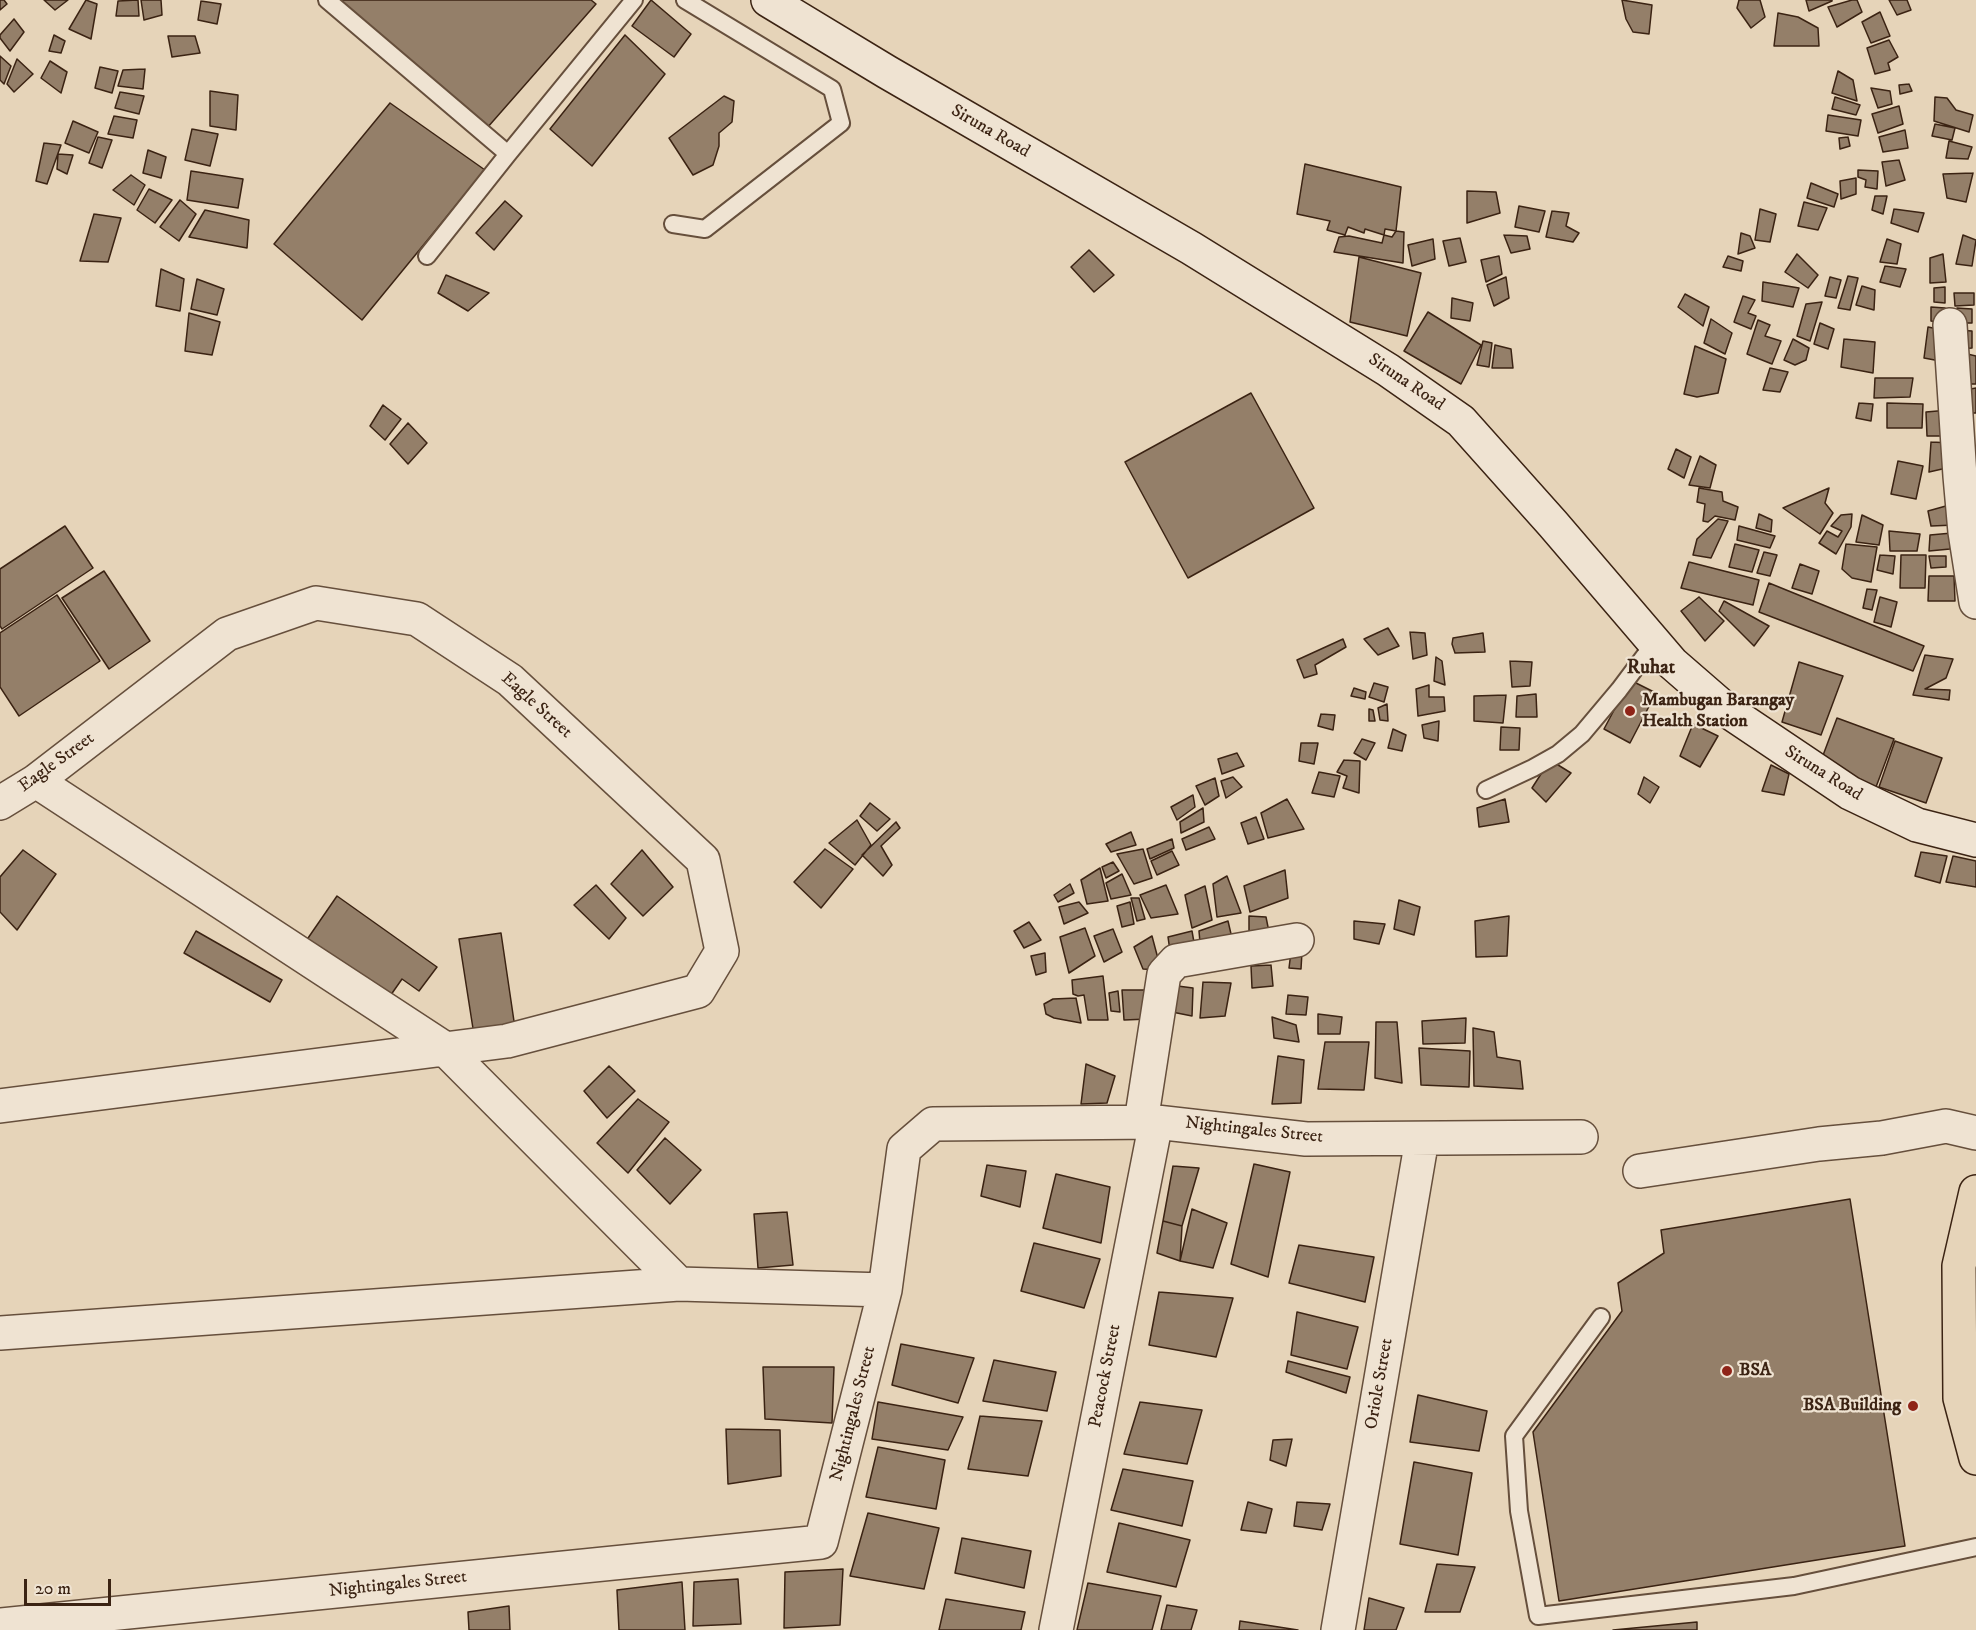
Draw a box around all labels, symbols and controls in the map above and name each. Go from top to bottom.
street label: Siruna Road [947,101,1033,163]
street label: Siruna Road [1364,350,1448,416]
district label: Ruhat [1627,657,1675,681]
street label: Eagle Street [496,668,576,744]
place label: Mambugan Barangay Health Station [1642,690,1794,732]
marker: Mambugan Barangay Health Station [1623,704,1637,718]
street label: Eagle Street [15,728,99,798]
street label: Siruna Road [1780,742,1866,806]
street label: Nightingales Street [1184,1113,1324,1149]
street label: Peacock Street [1085,1322,1127,1430]
street label: Oriole Street [1361,1337,1399,1431]
street label: Nightingales Street [827,1344,881,1484]
place label: BSA [1739,1360,1771,1382]
marker: BSA [1720,1364,1734,1378]
place label: BSA Building [1803,1395,1901,1417]
marker: BSA Building [1906,1399,1920,1413]
scale bar [27,1567,114,1605]
street label: Nightingales Street [328,1567,468,1603]
text: 20 m [35,1578,71,1600]

